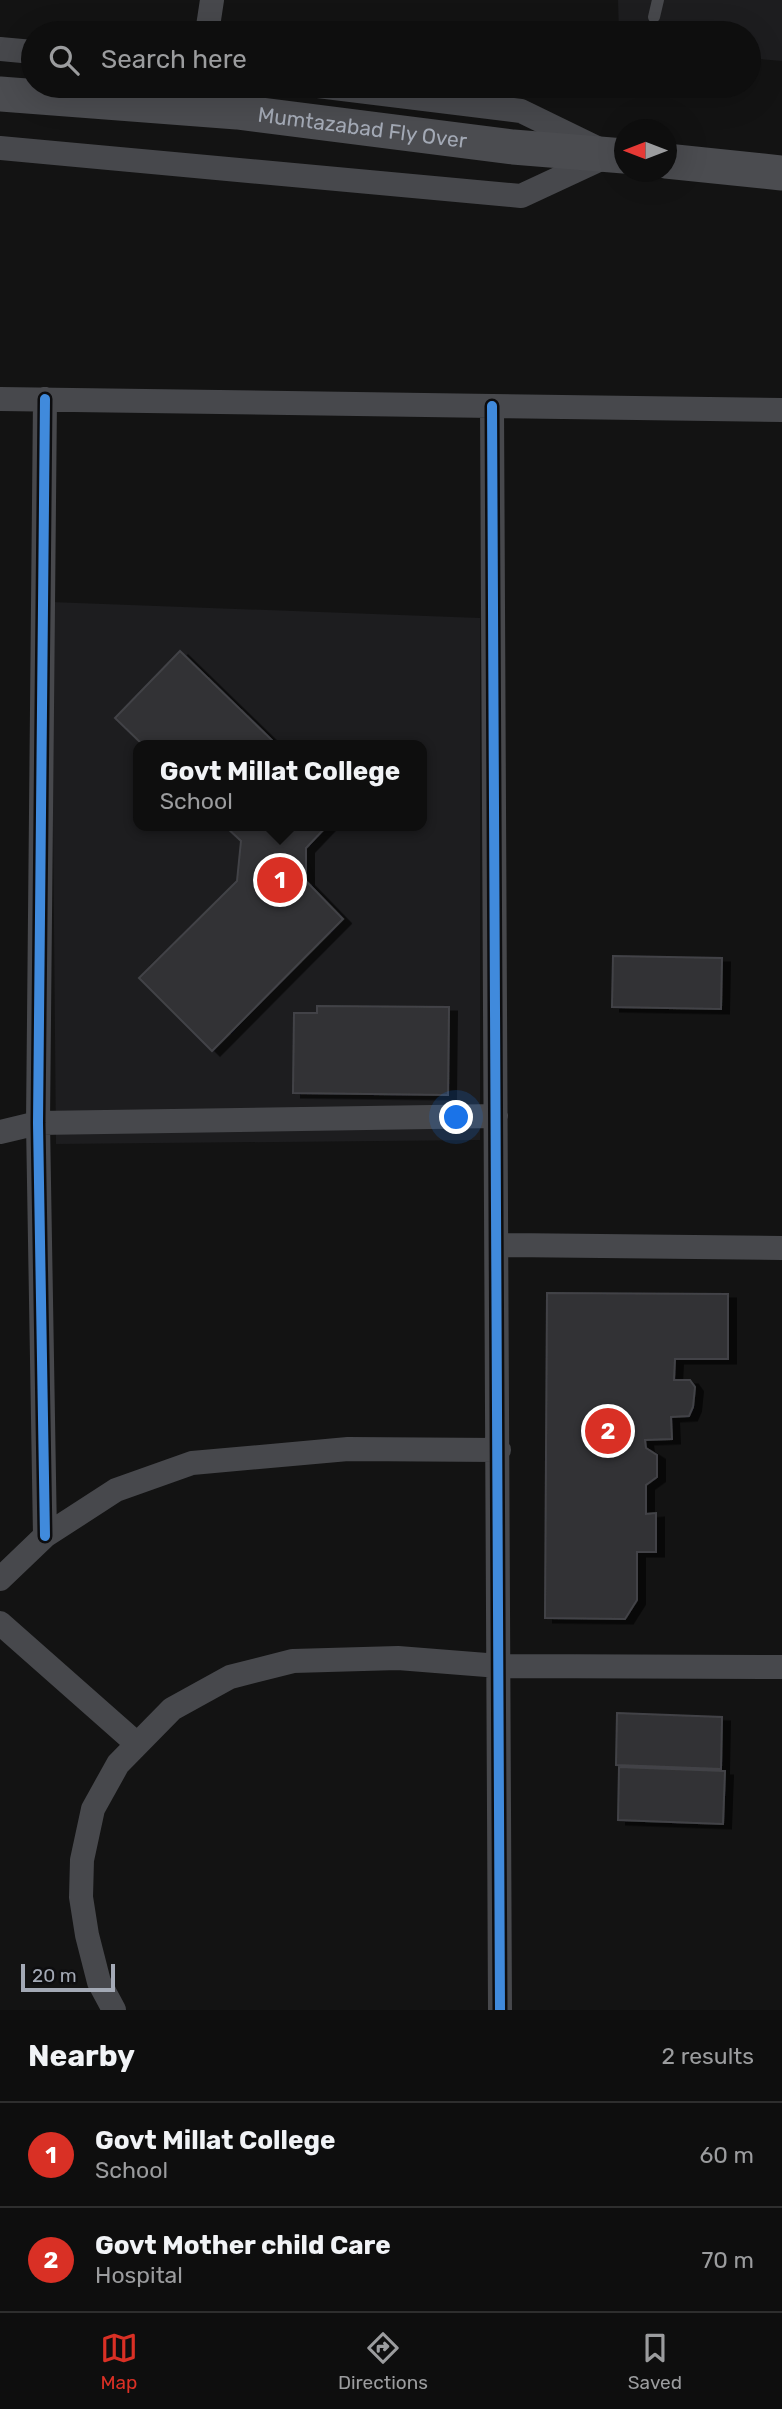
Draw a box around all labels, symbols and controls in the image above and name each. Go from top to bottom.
search box [21,21,761,98]
icon: search [45,41,83,79]
text: Search here [101,44,247,75]
street label: Mumtazabad Fly Over [256,102,468,153]
north arrow [614,119,677,182]
popup [133,740,427,831]
text: Govt Millat College [160,756,400,787]
text: School [160,787,233,815]
pin: 1 [257,854,303,906]
your location [439,1100,473,1134]
pin: 2 [585,1405,631,1457]
scale bar [21,1961,116,1993]
text: 20 m [32,1964,77,1987]
text: Nearby [28,2038,135,2074]
text: 2 results [662,2042,754,2070]
text: Govt Millat College [95,2125,335,2156]
text: 1 [45,2141,57,2169]
text: 60 m [699,2141,754,2169]
text: School [95,2156,168,2184]
text: Govt Mother child Care [95,2230,391,2261]
text: 2 [44,2246,58,2274]
text: 70 m [702,2246,754,2274]
text: Hospital [95,2261,183,2289]
tab: Map [100,2329,138,2394]
tab: Directions [338,2329,428,2394]
tab: Saved [628,2329,682,2394]

